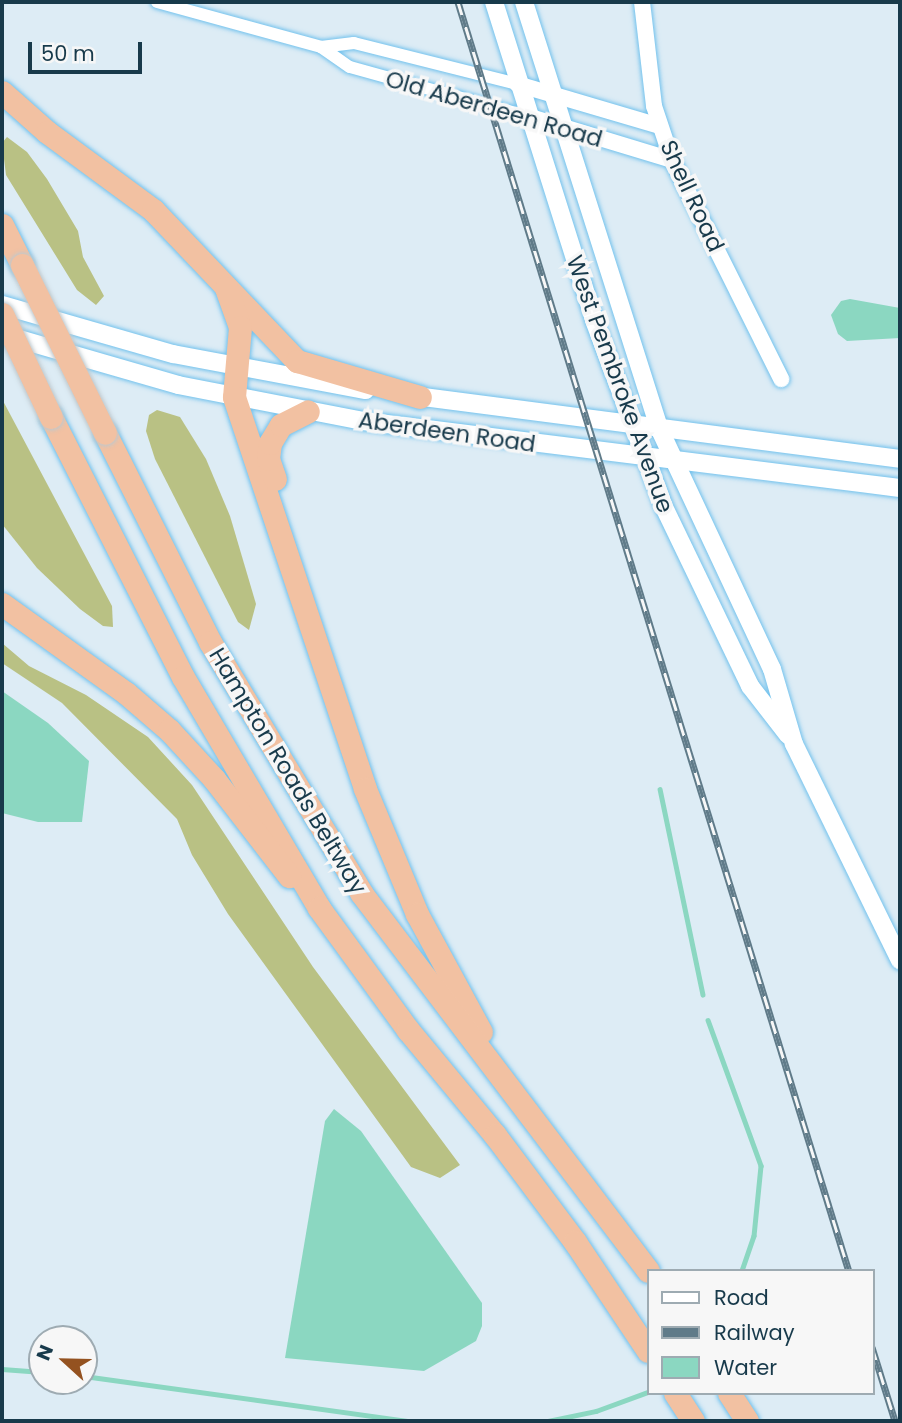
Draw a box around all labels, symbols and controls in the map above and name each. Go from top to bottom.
scale bar [32,28,145,72]
text: 50 m [41,39,95,68]
street label: Old Aberdeen Road [383,65,605,153]
street label: Shell Road [654,136,730,256]
street label: West Pembroke Avenue [561,252,679,516]
street label: Aberdeen Road [357,406,537,458]
street label: Hampton Roads Beltway [203,643,373,899]
legend [646,1269,874,1395]
text: Road [714,1283,769,1312]
text: Railway [714,1318,795,1347]
north arrow [28,1325,98,1395]
text: N [30,1341,60,1364]
text: Water [714,1353,777,1382]

